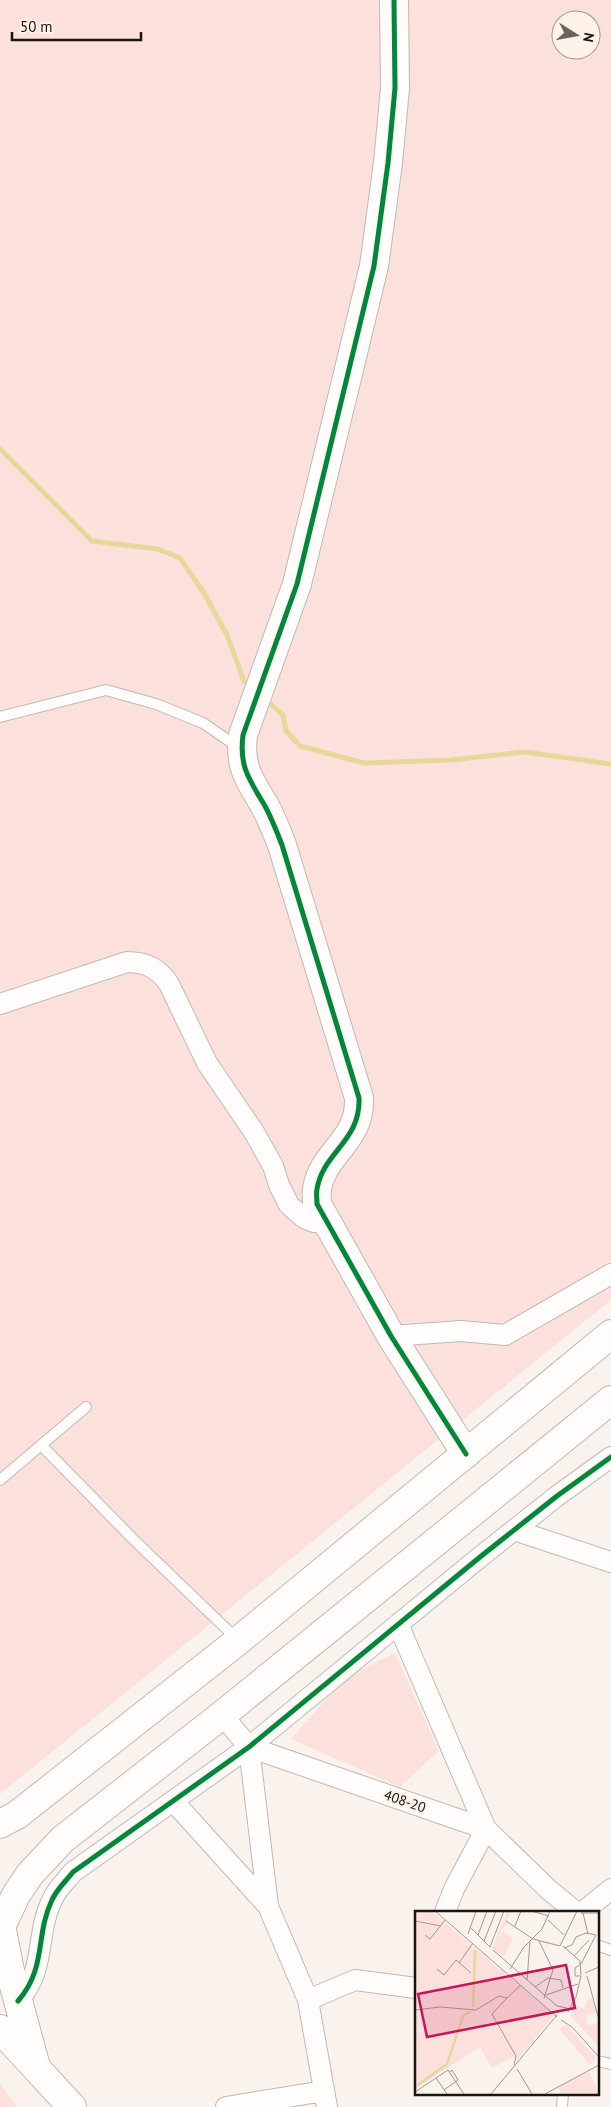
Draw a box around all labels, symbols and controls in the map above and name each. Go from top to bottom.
scale bar [12,10,141,42]
north arrow [551,10,601,60]
text: 50 m [20,17,53,36]
text: N [579,31,598,44]
street label: 408-20 [382,1785,429,1817]
inset map [415,1911,598,2094]

